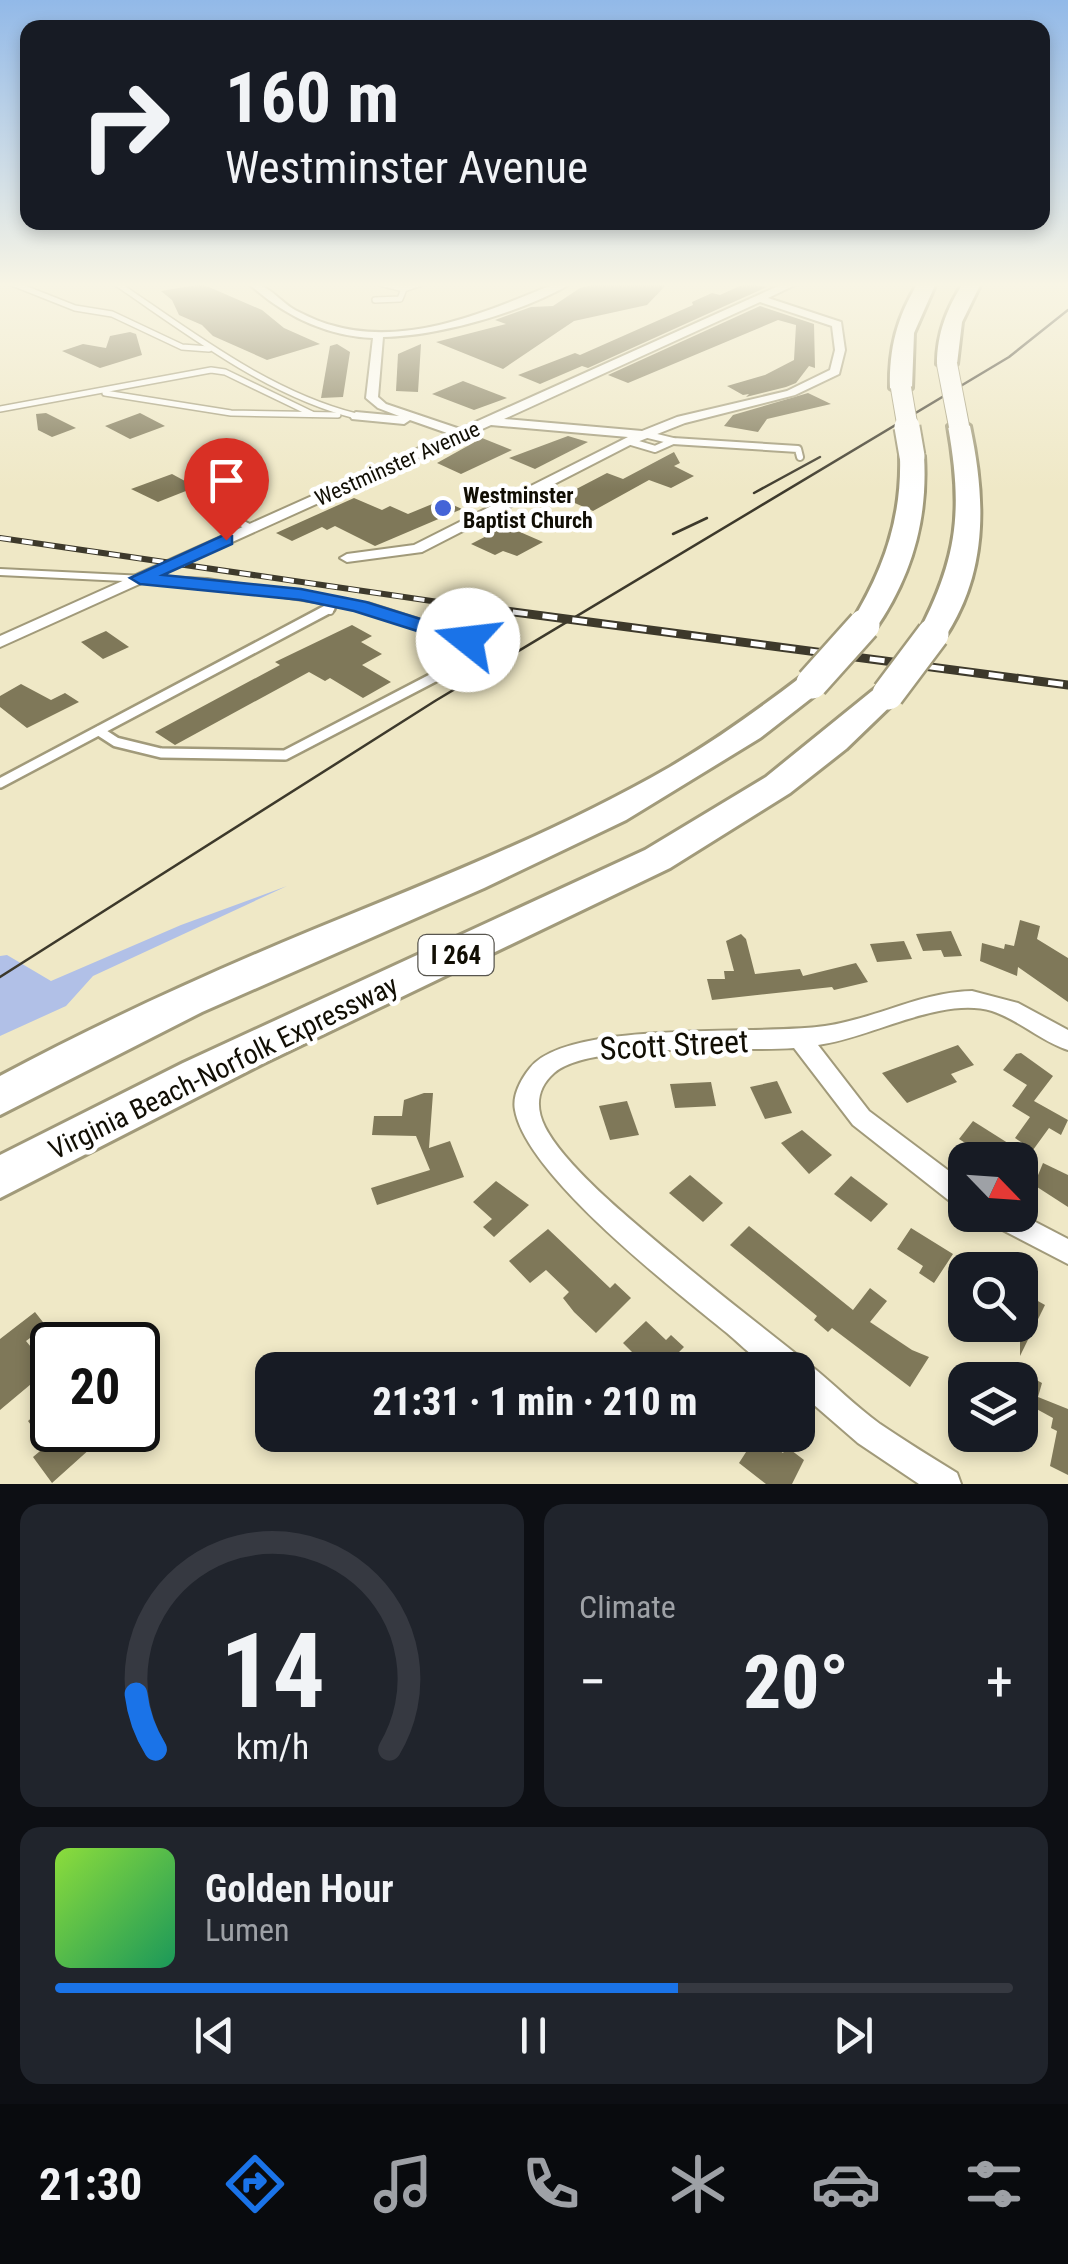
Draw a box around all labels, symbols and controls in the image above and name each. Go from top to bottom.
text: 160 m [225,57,399,139]
icon: right [60,60,190,190]
text: Westminster Avenue [225,141,588,194]
street label: Westminster Avenue [311,416,483,511]
pin [184,438,269,541]
icon: arrive [199,453,254,508]
place label: Westminster Baptist Church [463,483,593,533]
marker: Westminster Baptist Church [432,497,454,519]
position arrow [416,588,520,692]
road number: I 264 [418,935,494,975]
street label: Virginia Beach-Norfolk Expressway [43,968,403,1166]
street label: Scott Street [599,1022,749,1068]
north arrow [948,1142,1038,1232]
map controls [948,1142,1038,1452]
button: search [948,1252,1038,1342]
speed limit sign: 20 [30,1322,160,1452]
button: layers [948,1362,1038,1452]
text: 21:31 · 1 min · 210 m [373,1380,697,1424]
text: Climate [579,1588,676,1626]
text: 14 [219,1611,325,1732]
text: 20° [743,1638,849,1726]
text: − [579,1650,607,1714]
text: + [986,1650,1013,1714]
text: km/h [235,1726,309,1768]
text: Golden Hour [205,1867,394,1911]
text: Lumen [205,1911,290,1949]
icon: previous [187,2008,242,2063]
icon: pause [506,2008,561,2063]
icon: next [826,2008,881,2063]
icon: directions [220,2149,290,2219]
icon: music [368,2149,438,2219]
icon: phone [516,2149,586,2219]
icon: climate [663,2149,733,2219]
icon: car [811,2149,881,2219]
icon: filters [959,2149,1029,2219]
text: 21:30 [39,2158,142,2211]

